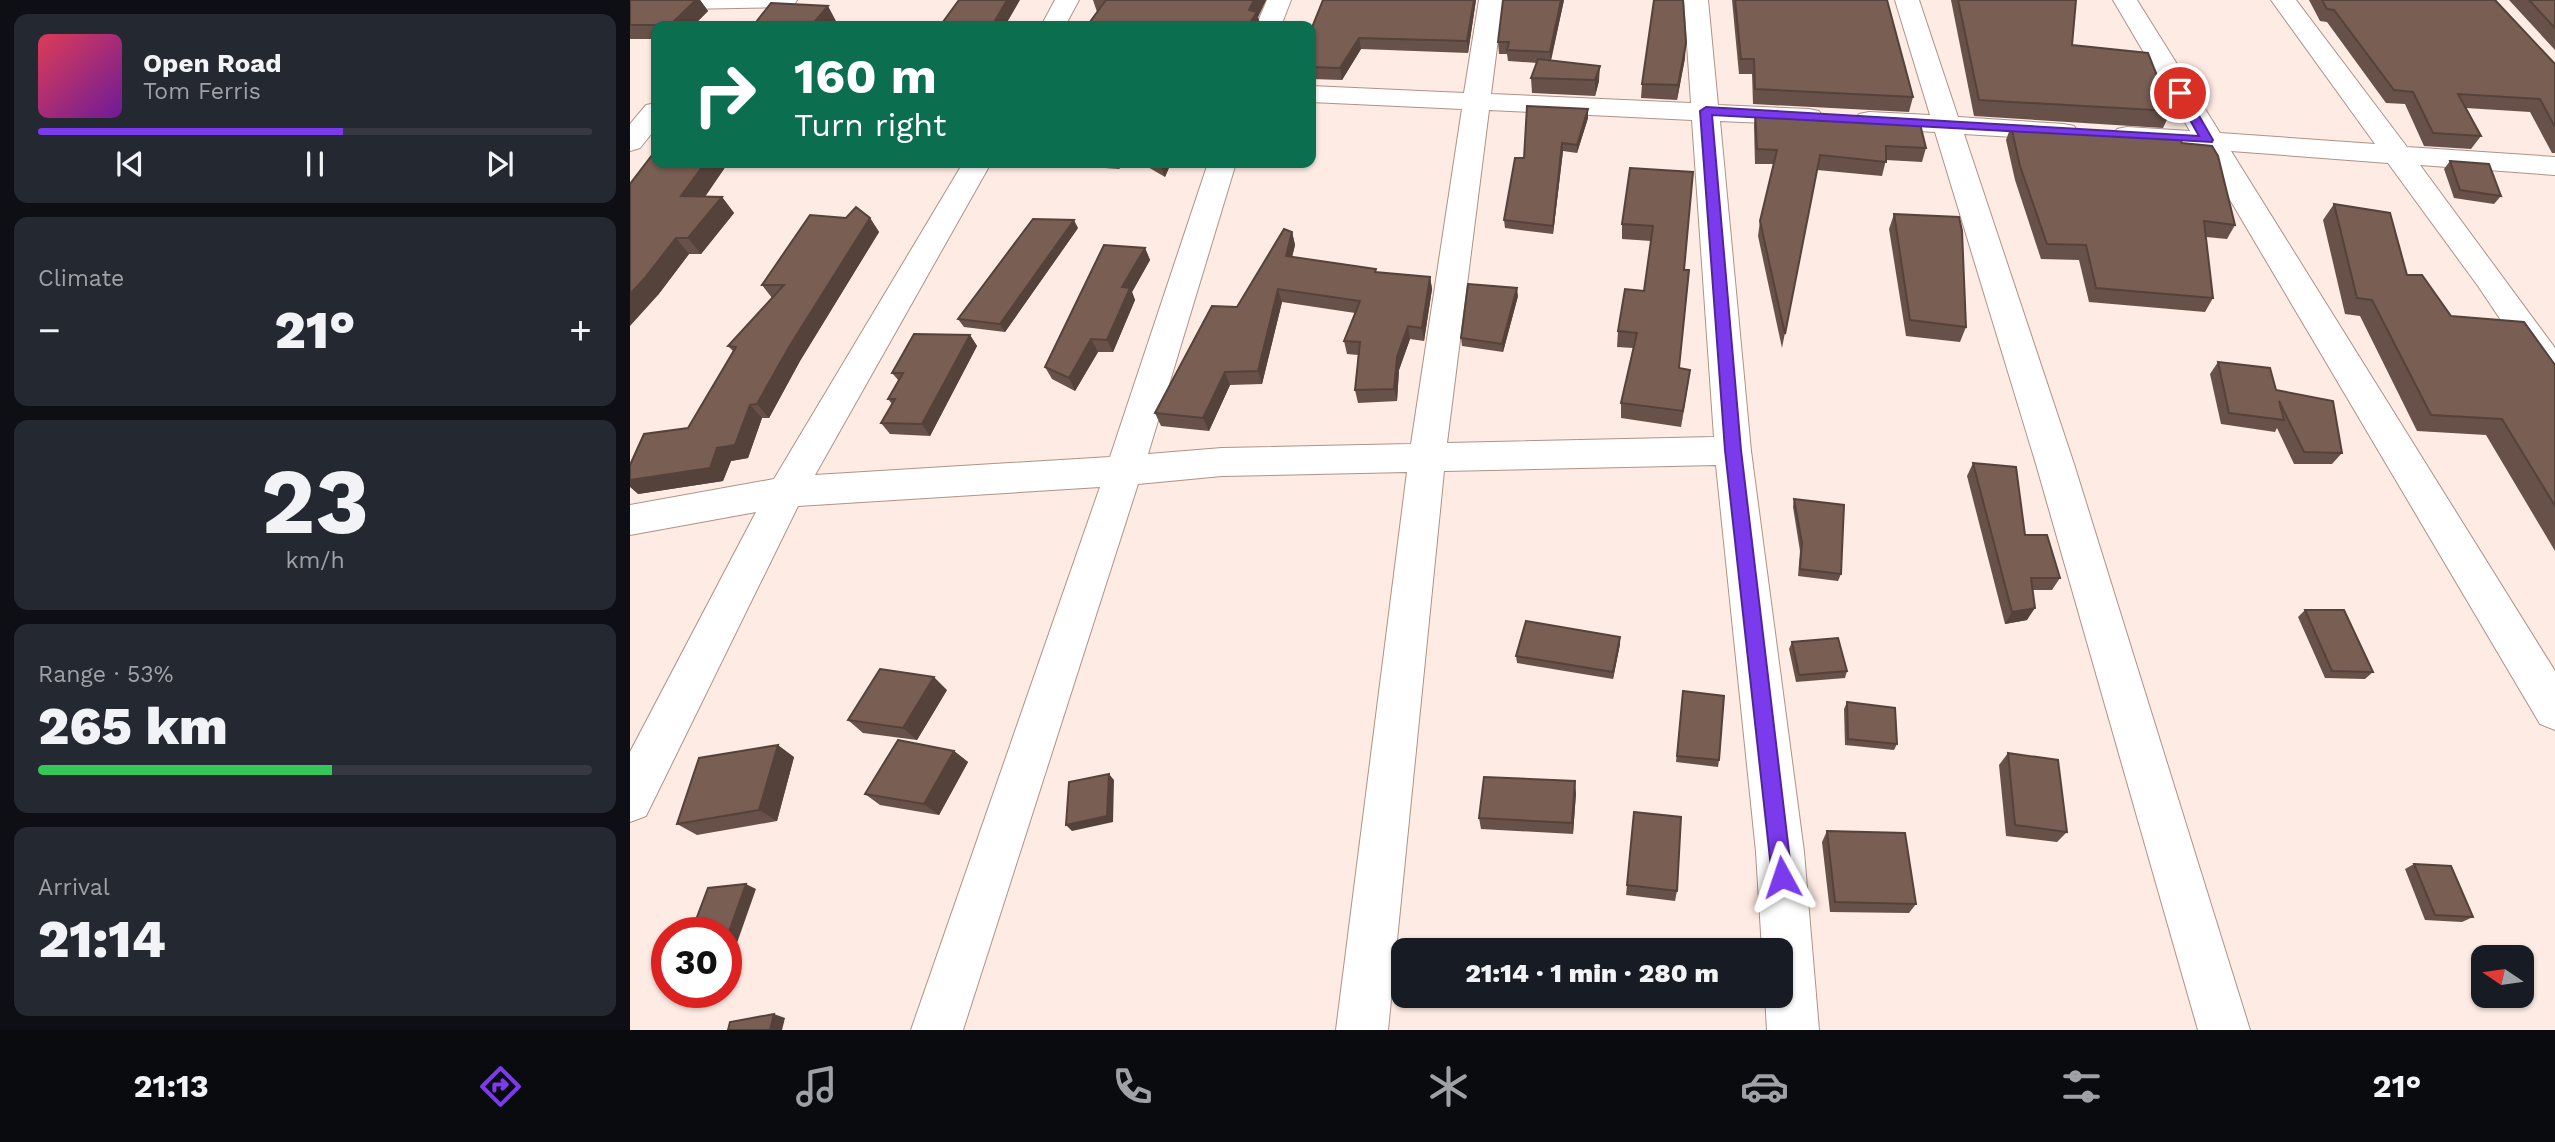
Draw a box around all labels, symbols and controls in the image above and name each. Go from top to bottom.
text: 160 m [794,47,937,105]
text: Open Road [143,48,281,78]
icon: right [679,49,770,140]
pin [2150,63,2210,123]
icon: arrive [2161,74,2199,112]
text: Tom Ferris [143,78,261,105]
text: Turn right [794,106,946,144]
icon: previous [111,145,149,183]
icon: pause [296,145,334,183]
icon: next [481,145,519,183]
text: Climate [38,265,124,292]
text: 21° [275,300,355,361]
text: − [38,308,61,352]
text: + [569,308,592,352]
text: 23 [261,448,369,555]
text: km/h [285,547,345,574]
text: Range · 53% [38,661,173,688]
text: 265 km [38,696,228,757]
position arrow [1745,840,1819,914]
text: Arrival [38,874,110,901]
text: 21:14 [38,909,166,970]
speed limit sign: 30 [651,917,742,1008]
north arrow [2471,945,2534,1008]
map controls [2471,945,2534,1008]
text: 21:14 · 1 min · 280 m [1465,958,1719,988]
icon: directions [476,1062,525,1111]
icon: music [792,1062,841,1111]
icon: phone [1108,1062,1157,1111]
icon: climate [1424,1062,1473,1111]
icon: car [1740,1062,1789,1111]
icon: filters [2057,1062,2106,1111]
text: 21:13 [134,1067,209,1105]
text: 21° [2373,1067,2421,1105]

